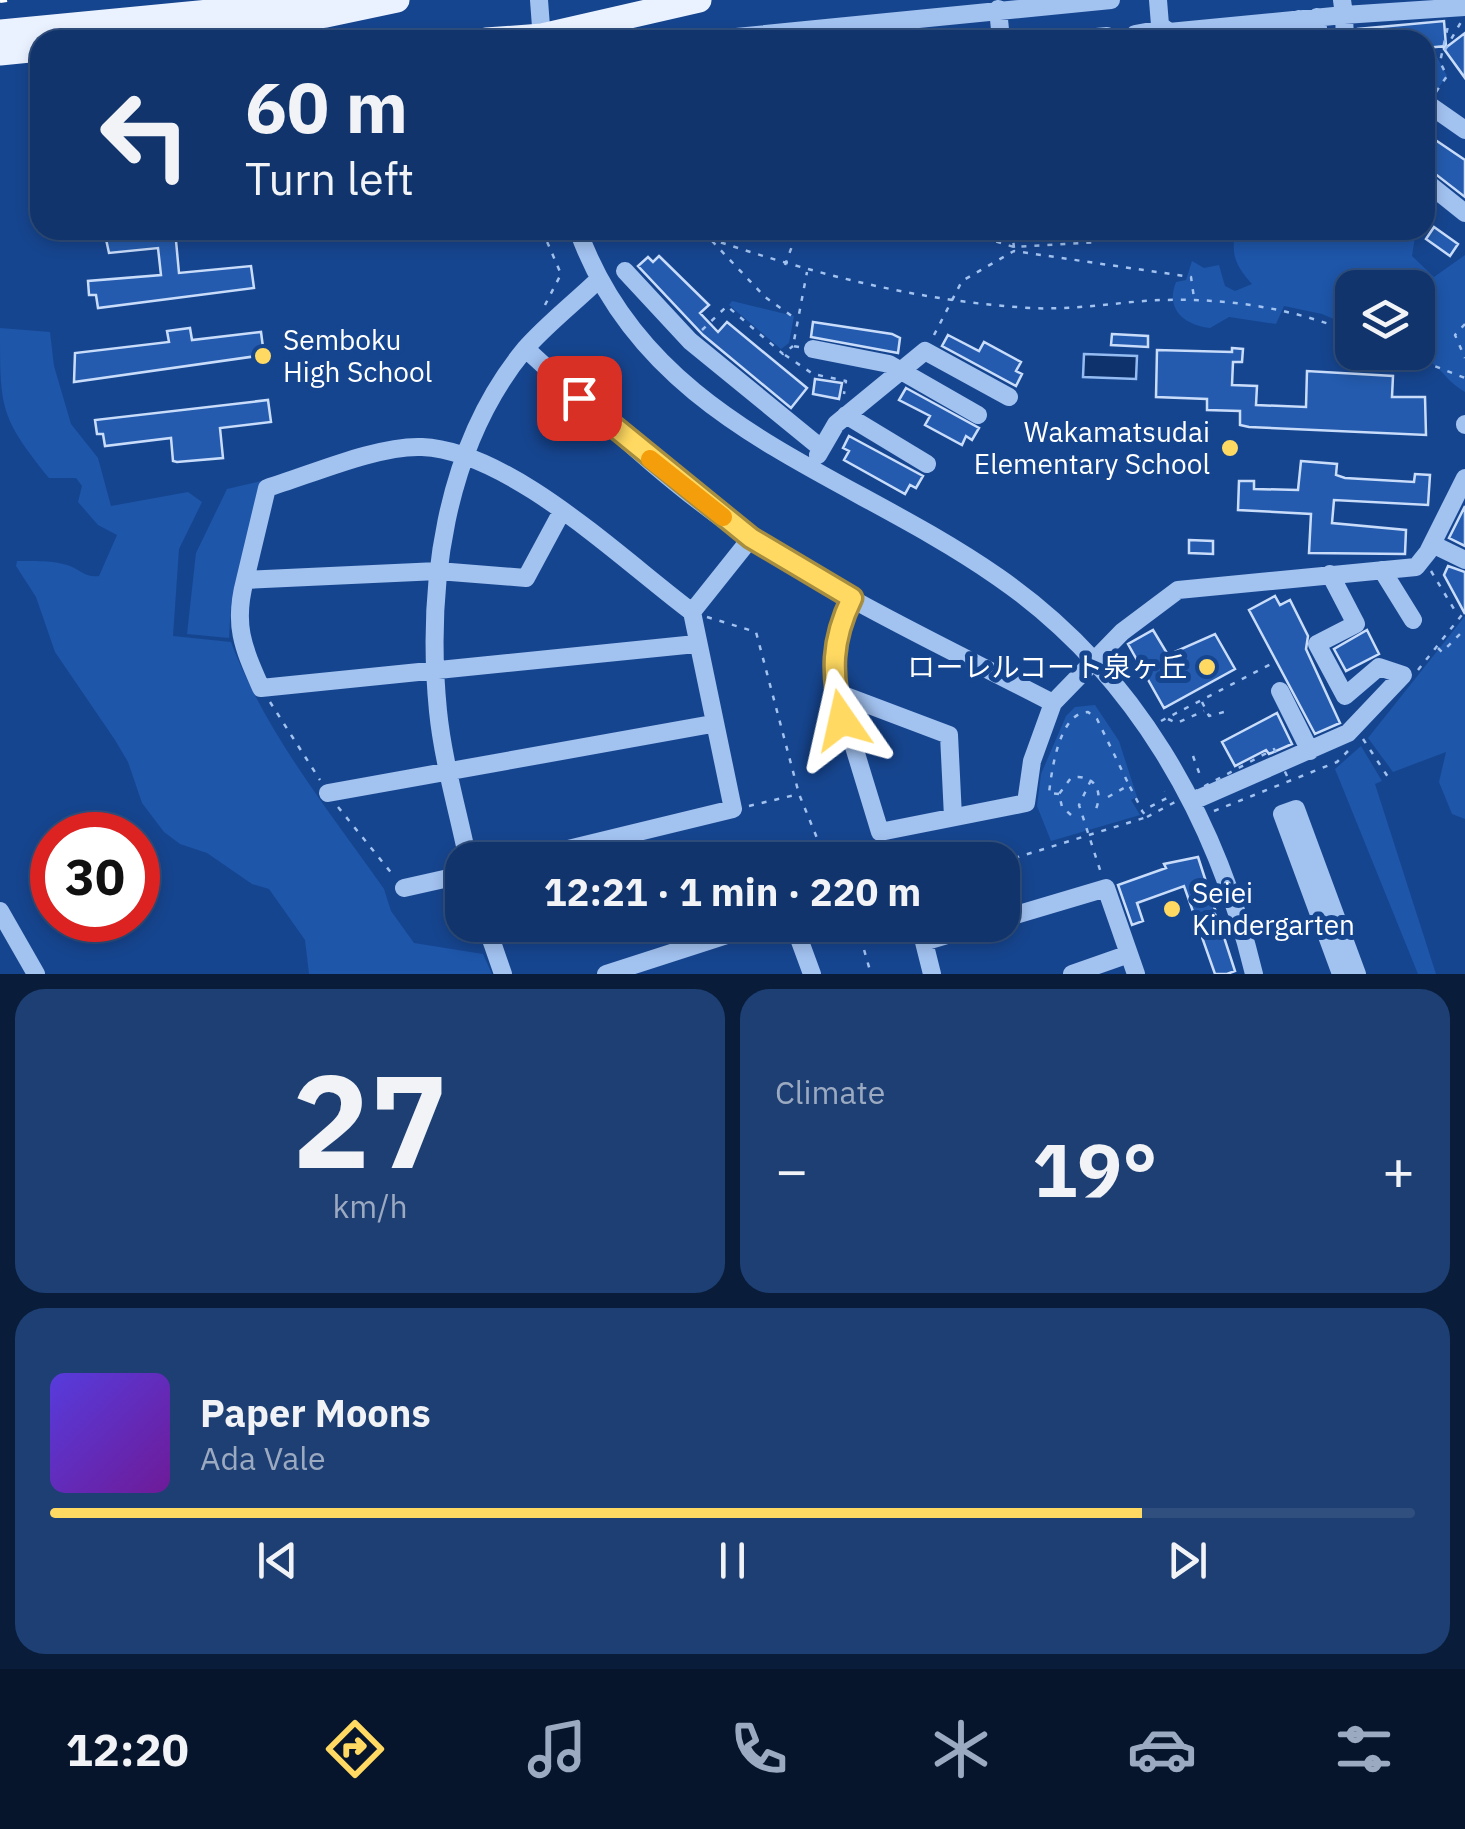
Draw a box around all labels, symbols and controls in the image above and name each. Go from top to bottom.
text: 60 m [245,61,408,152]
icon: left [80,70,210,200]
text: Turn left [245,149,414,207]
map controls [1335,270,1435,370]
button: layers [1335,270,1435,370]
place label: Semboku High School [283,321,432,390]
marker: Semboku High School [252,345,274,367]
pin [537,356,622,441]
icon: arrive [552,371,607,426]
place label: Wakamatsudai Elementary School [974,413,1210,482]
marker: Wakamatsudai Elementary School [1219,437,1241,459]
place label: ローレルコート泉ヶ丘 [908,648,1187,685]
marker: ローレルコート泉ヶ丘 [1196,656,1218,678]
position arrow [790,668,894,772]
speed limit sign: 30 [30,812,160,942]
text: 12:21 · 1 min · 220 m [544,867,921,916]
place label: Seiei Kindergarten [1192,874,1355,943]
marker: Seiei Kindergarten [1161,898,1183,920]
text: 27 [292,1035,448,1204]
text: Climate [775,1071,885,1113]
text: 19° [1032,1120,1158,1218]
text: − [775,1134,808,1205]
text: + [1382,1134,1415,1205]
text: km/h [332,1185,408,1227]
text: Paper Moons [200,1388,431,1437]
text: Ada Vale [200,1437,326,1479]
icon: previous [250,1533,305,1588]
icon: pause [705,1533,760,1588]
icon: next [1160,1533,1215,1588]
icon: directions [320,1714,390,1784]
icon: music [522,1714,592,1784]
icon: phone [724,1714,794,1784]
icon: climate [926,1714,996,1784]
icon: car [1127,1714,1197,1784]
icon: filters [1329,1714,1399,1784]
text: 12:20 [66,1720,189,1778]

